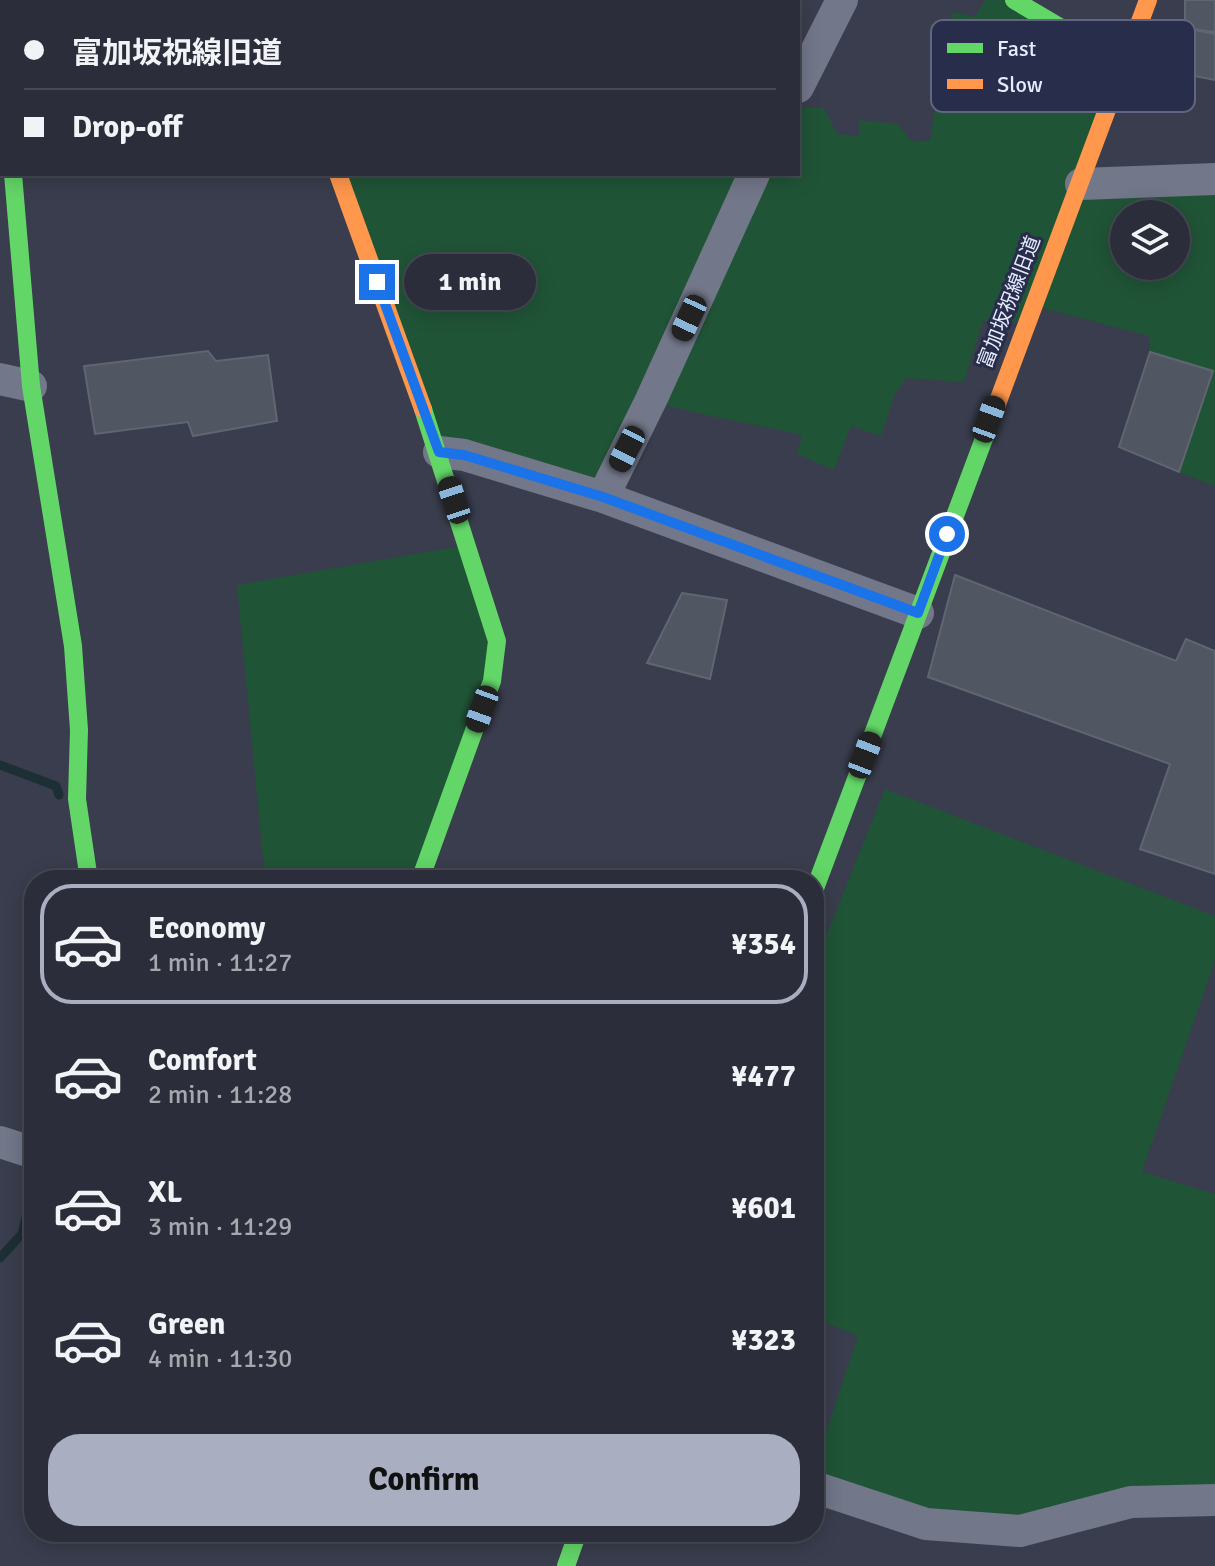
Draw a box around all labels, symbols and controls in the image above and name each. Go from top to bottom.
legend [931,20,1195,112]
text: 富加坂祝線旧道 [72,35,282,72]
text: Fast [997,35,1037,62]
text: Slow [997,71,1043,98]
text: Drop-off [72,109,182,146]
map controls [1110,200,1190,280]
button: layers [1110,200,1190,280]
street label: 富加坂祝線旧道 [972,232,1046,372]
callout: 1 min [405,254,537,310]
route end [359,264,395,300]
text: 1 min [439,266,501,298]
car [668,291,710,345]
car [970,392,1008,446]
car [605,422,649,476]
car [435,473,473,527]
route start [929,516,965,552]
car [463,682,501,736]
car [845,728,885,782]
icon: car [52,908,124,980]
text: Economy [148,910,265,947]
text: ¥354 [731,926,796,963]
text: 1 min · 11:27 [148,947,292,979]
icon: car [52,1040,124,1112]
text: Comfort [148,1042,257,1079]
text: ¥477 [731,1058,796,1095]
text: 2 min · 11:28 [148,1079,292,1111]
icon: car [52,1172,124,1244]
text: XL [148,1174,182,1211]
text: ¥601 [731,1190,796,1227]
text: 3 min · 11:29 [148,1211,292,1243]
icon: car [52,1304,124,1376]
text: Green [148,1306,225,1343]
text: ¥323 [731,1322,796,1359]
text: 4 min · 11:30 [148,1343,292,1375]
button: Confirm [48,1434,800,1526]

